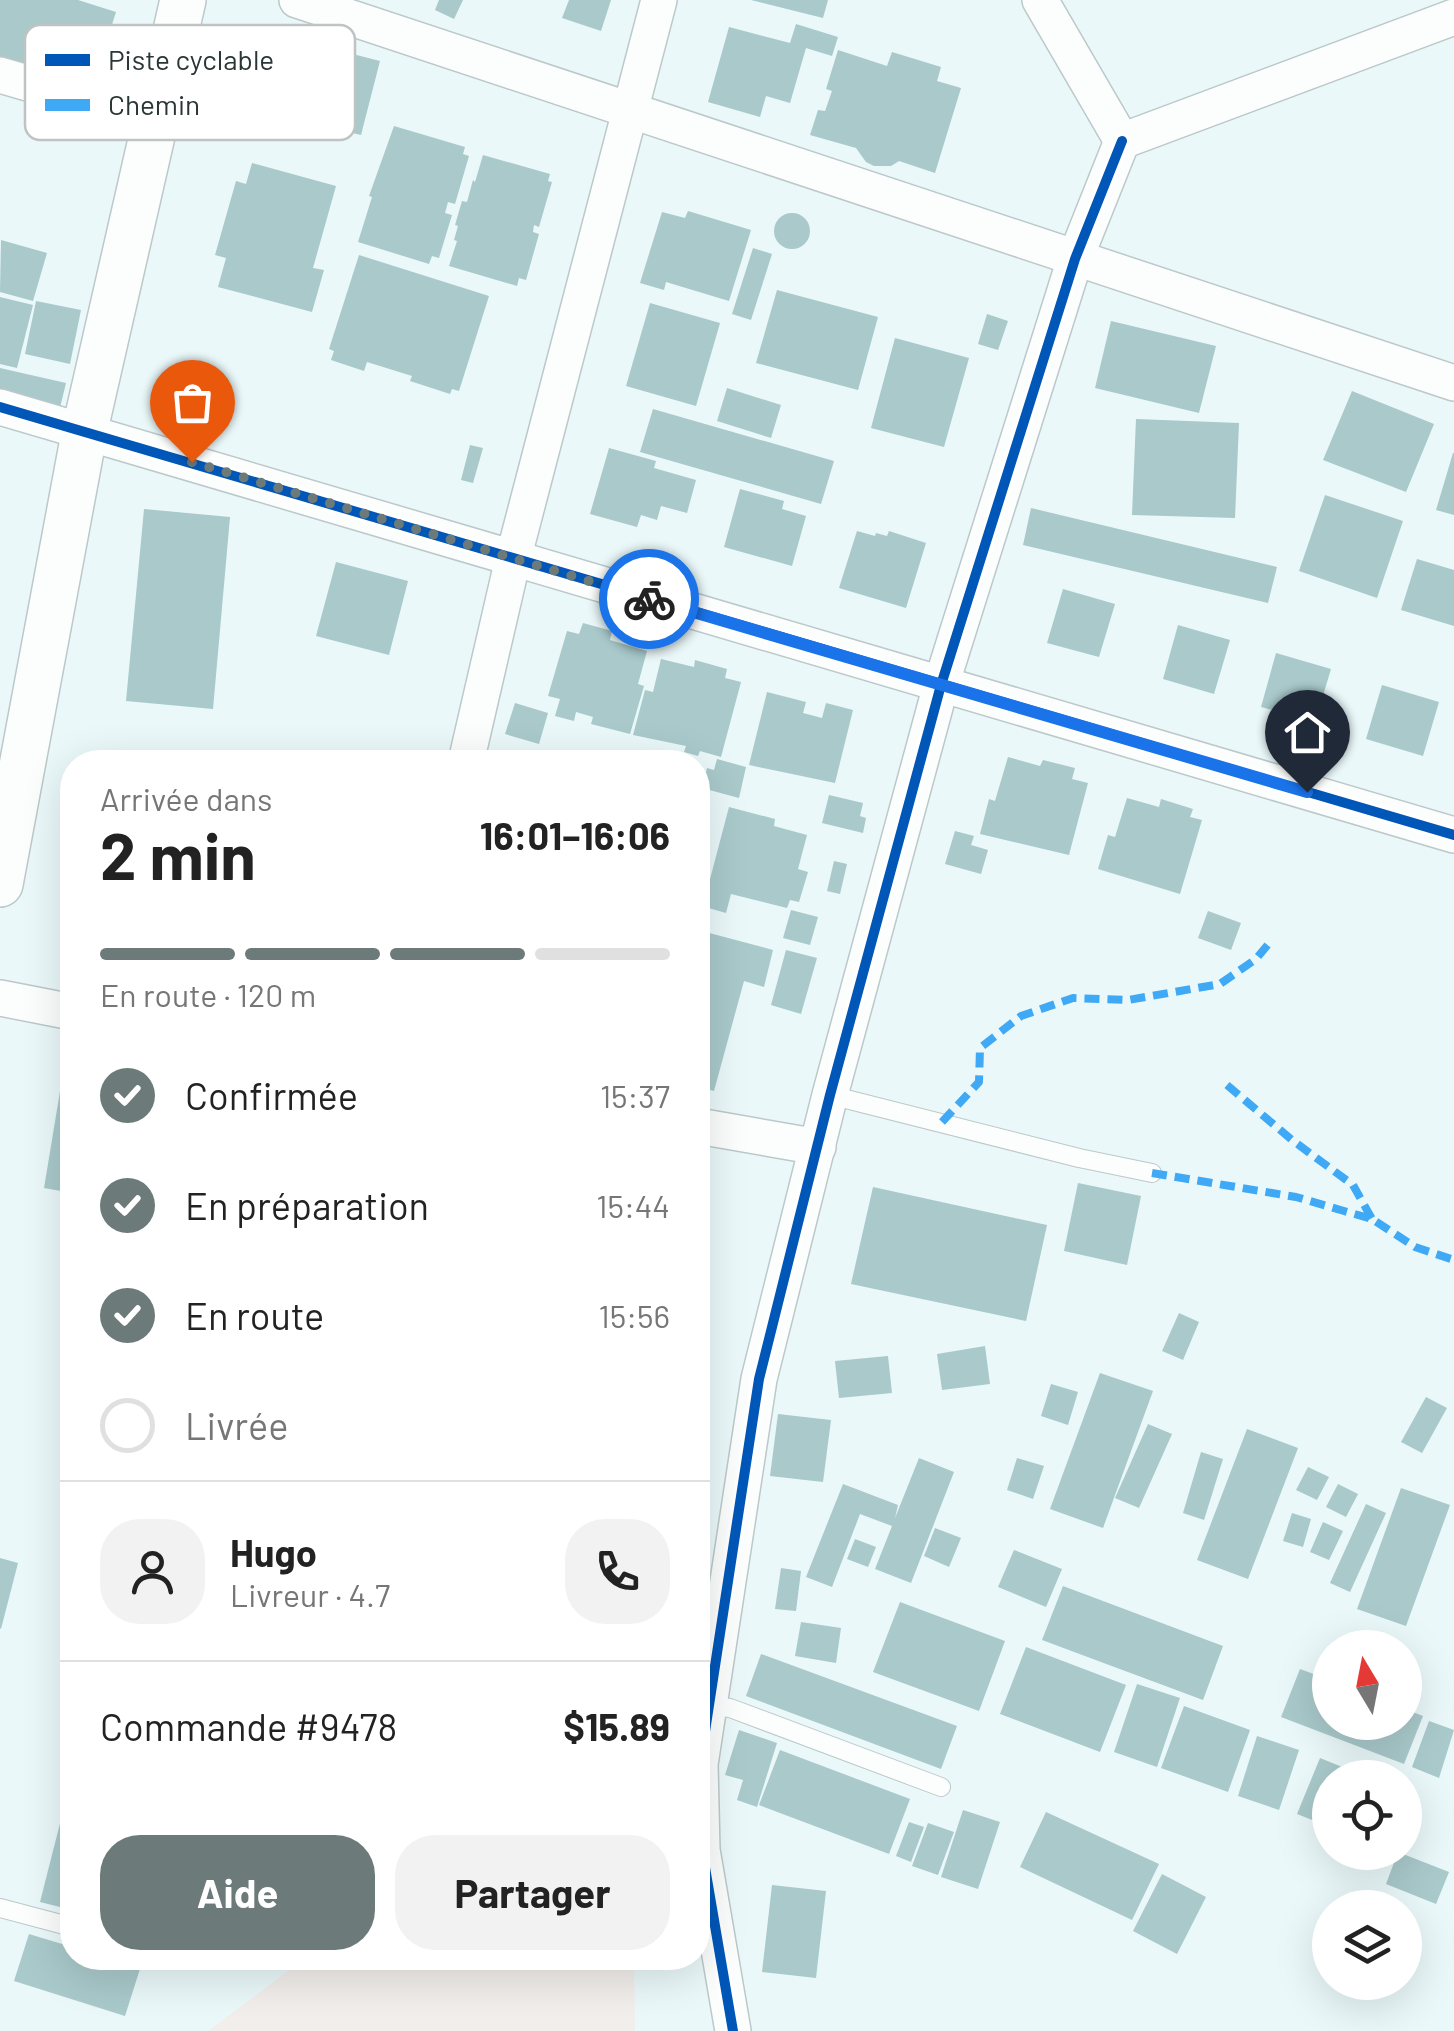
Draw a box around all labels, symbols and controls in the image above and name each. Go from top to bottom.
legend [25,25,355,140]
text: Piste cyclable [108,42,274,76]
text: Chemin [108,87,200,121]
pin [150,360,235,463]
icon: bag [165,375,220,430]
courier [599,549,699,649]
icon: bike [622,572,677,627]
pin [1265,690,1350,793]
icon: home [1280,705,1335,760]
text: Arrivée dans [100,779,273,817]
text: 16:01–16:06 [480,812,670,858]
text: 2 min [100,815,256,893]
text: En route · 120 m [100,975,316,1013]
icon: check [100,1068,155,1123]
text: Confirmée [185,1072,358,1118]
text: 15:37 [600,1076,670,1114]
icon: check [100,1178,155,1233]
text: En préparation [185,1182,429,1228]
text: 15:44 [596,1186,670,1224]
icon: check [100,1288,155,1343]
text: En route [185,1292,324,1338]
text: 15:56 [599,1296,670,1334]
text: Livrée [185,1402,288,1448]
button: person [100,1519,205,1624]
button: phone [565,1519,670,1624]
text: Hugo [230,1529,317,1575]
text: Livreur · 4.7 [230,1575,390,1613]
north arrow [1312,1630,1422,1740]
map controls [1312,1630,1422,2000]
text: Commande #9478 [100,1703,397,1749]
text: $15.89 [563,1703,670,1749]
button: locate [1312,1760,1422,1870]
button: Aide [100,1835,375,1950]
button: Partager [395,1835,670,1950]
button: layers [1312,1890,1422,2000]

